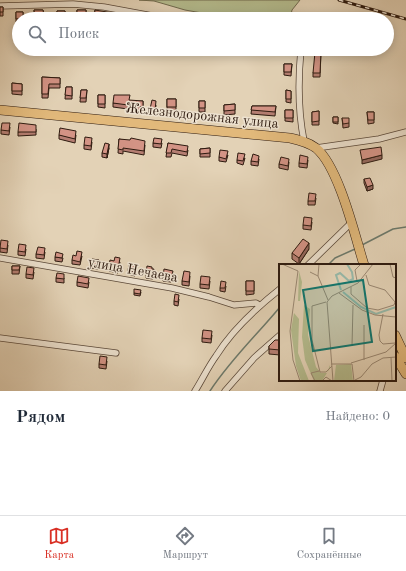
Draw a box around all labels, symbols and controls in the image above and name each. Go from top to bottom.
search box [12,12,394,56]
icon: search [26,23,48,45]
text: Поиск [58,27,99,42]
street label: Железнодорожная улица [125,101,279,131]
street label: улица Нечаева [87,255,179,285]
inset map [279,264,396,381]
text: Рядом [16,409,65,426]
text: Найдено: 0 [326,410,390,423]
tab: Карта [44,525,74,563]
tab: Маршрут [163,525,208,563]
tab: Сохранённые [297,525,362,563]

